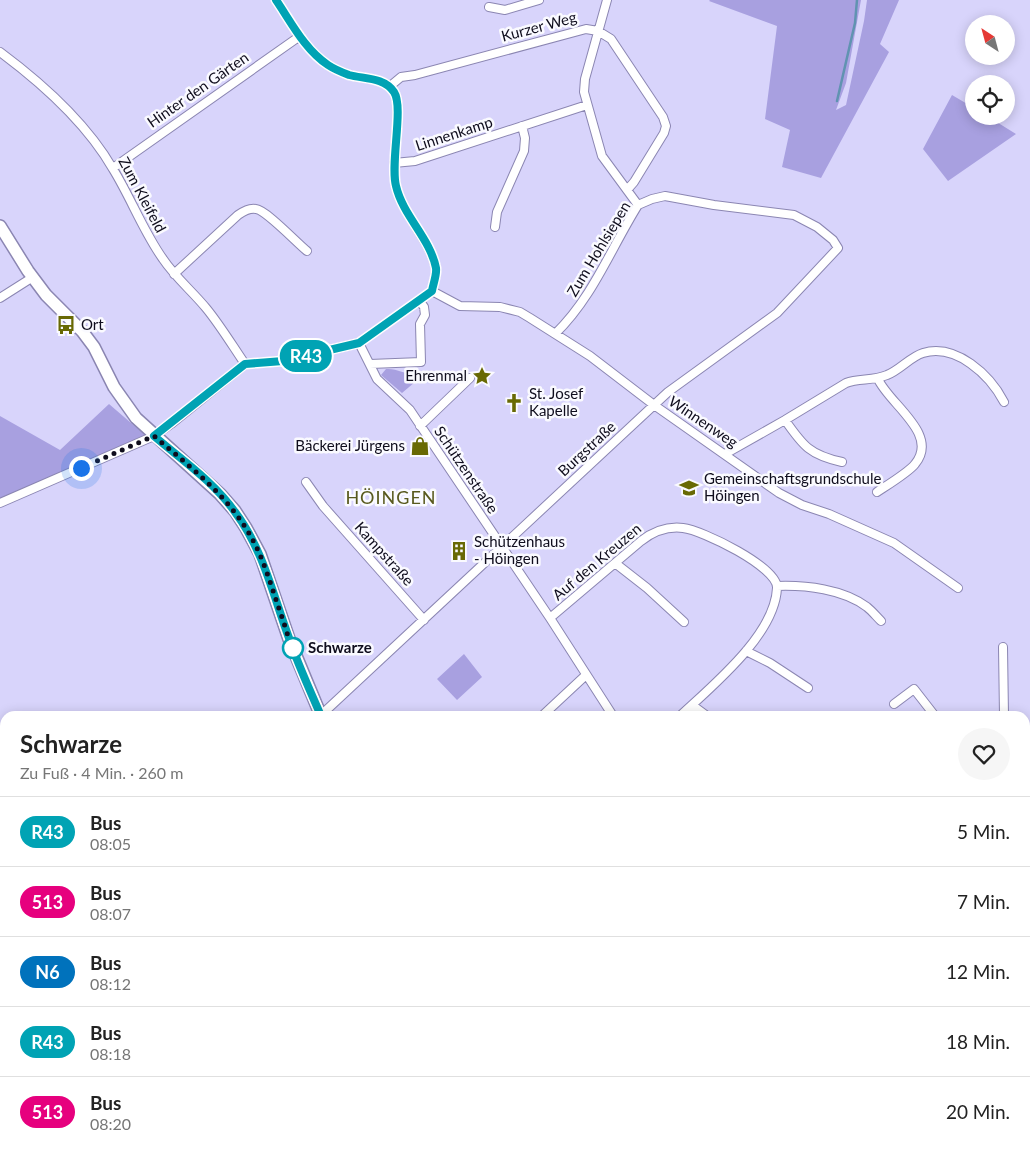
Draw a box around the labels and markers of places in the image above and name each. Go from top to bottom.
bus stop icon: Ort [55,314,77,336]
place label: Ort [81,315,104,333]
place icon: Ehrenmal [471,365,493,387]
place label: Ehrenmal [405,366,467,384]
place label: St. Josef Kapelle [529,384,584,419]
church icon: St. Josef Kapelle [503,392,525,414]
shop icon: Bäckerei Jürgens [409,435,431,457]
place label: Bäckerei Jürgens [295,436,405,454]
place label: Gemeinschaftsgrundschule Höingen [704,469,881,504]
school or university icon: Gemeinschaftsgrundschule Höingen [678,477,700,499]
place label: Schützenhaus - Höingen [474,532,565,567]
building icon: Schützenhaus - Höingen [448,540,470,562]
marker: Schwarze [282,637,304,659]
place label: Schwarze [308,638,372,656]

